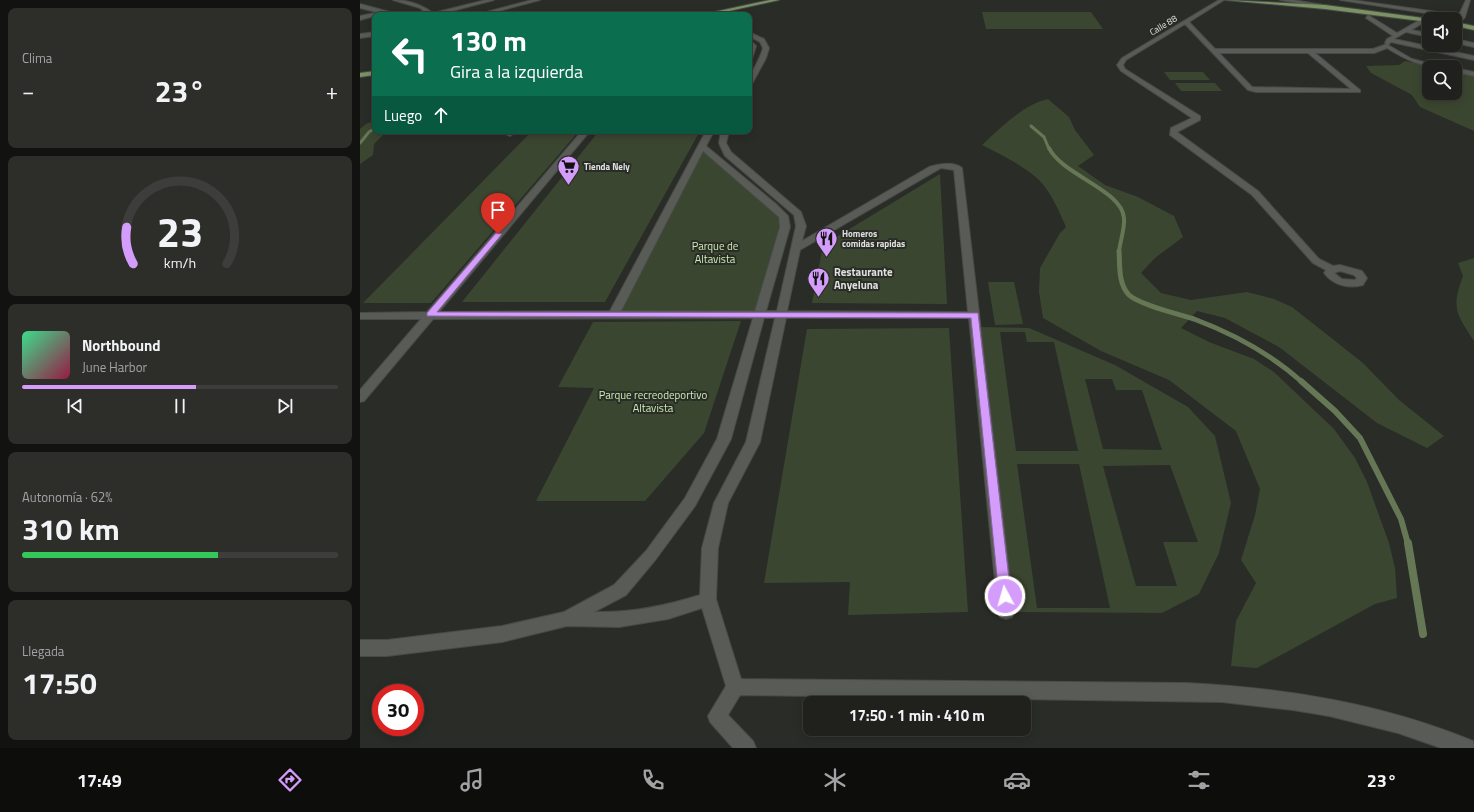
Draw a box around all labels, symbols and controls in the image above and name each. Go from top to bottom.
street label: Calle 88 [1147,12,1179,38]
map controls [1422,12,1462,100]
button: sound [1422,12,1462,52]
text: 130 m [450,19,527,62]
icon: left [384,28,436,80]
text: Clima [22,48,52,68]
text: Gira a la izquierda [450,58,583,85]
button: search [1422,60,1462,100]
text: 23° [155,68,205,114]
text: − [22,74,34,108]
text: + [326,74,338,108]
text: Luego [384,104,422,127]
icon: ahead [430,104,452,126]
supermarket icon: Tienda Nely [556,153,582,186]
place label: Tienda Nely [584,160,630,173]
pin [481,193,515,234]
icon: arrive [487,199,509,221]
text: 23 [157,200,203,263]
restaurant icon: Homeros comidas rapidas [814,225,840,258]
place label: Homeros comidas rapidas [842,227,905,250]
park label: Parque de Altavista [692,238,739,267]
text: km/h [164,252,196,274]
place label: Restaurante Anyeluna [834,264,893,293]
restaurant icon: Restaurante Anyeluna [805,265,831,298]
text: Northbound [82,334,161,357]
text: June Harbor [82,357,147,377]
park label: Parque recreodeportivo Altavista [599,387,707,416]
icon: previous [64,395,86,417]
icon: pause [169,395,191,417]
icon: next [274,395,296,417]
text: Autonomía · 62% [22,487,113,507]
text: 310 km [22,506,120,552]
position arrow [984,575,1026,617]
text: Llegada [22,641,64,661]
text: 17:50 [22,660,97,706]
speed limit sign: 30 [372,684,424,736]
text: 17:50 · 1 min · 410 m [849,704,985,727]
icon: directions [276,766,304,794]
icon: music [458,766,486,794]
icon: phone [639,766,667,794]
icon: climate [821,766,849,794]
icon: car [1003,766,1031,794]
icon: filters [1185,766,1213,794]
text: 17:49 [77,767,122,794]
text: 23° [1367,767,1397,794]

